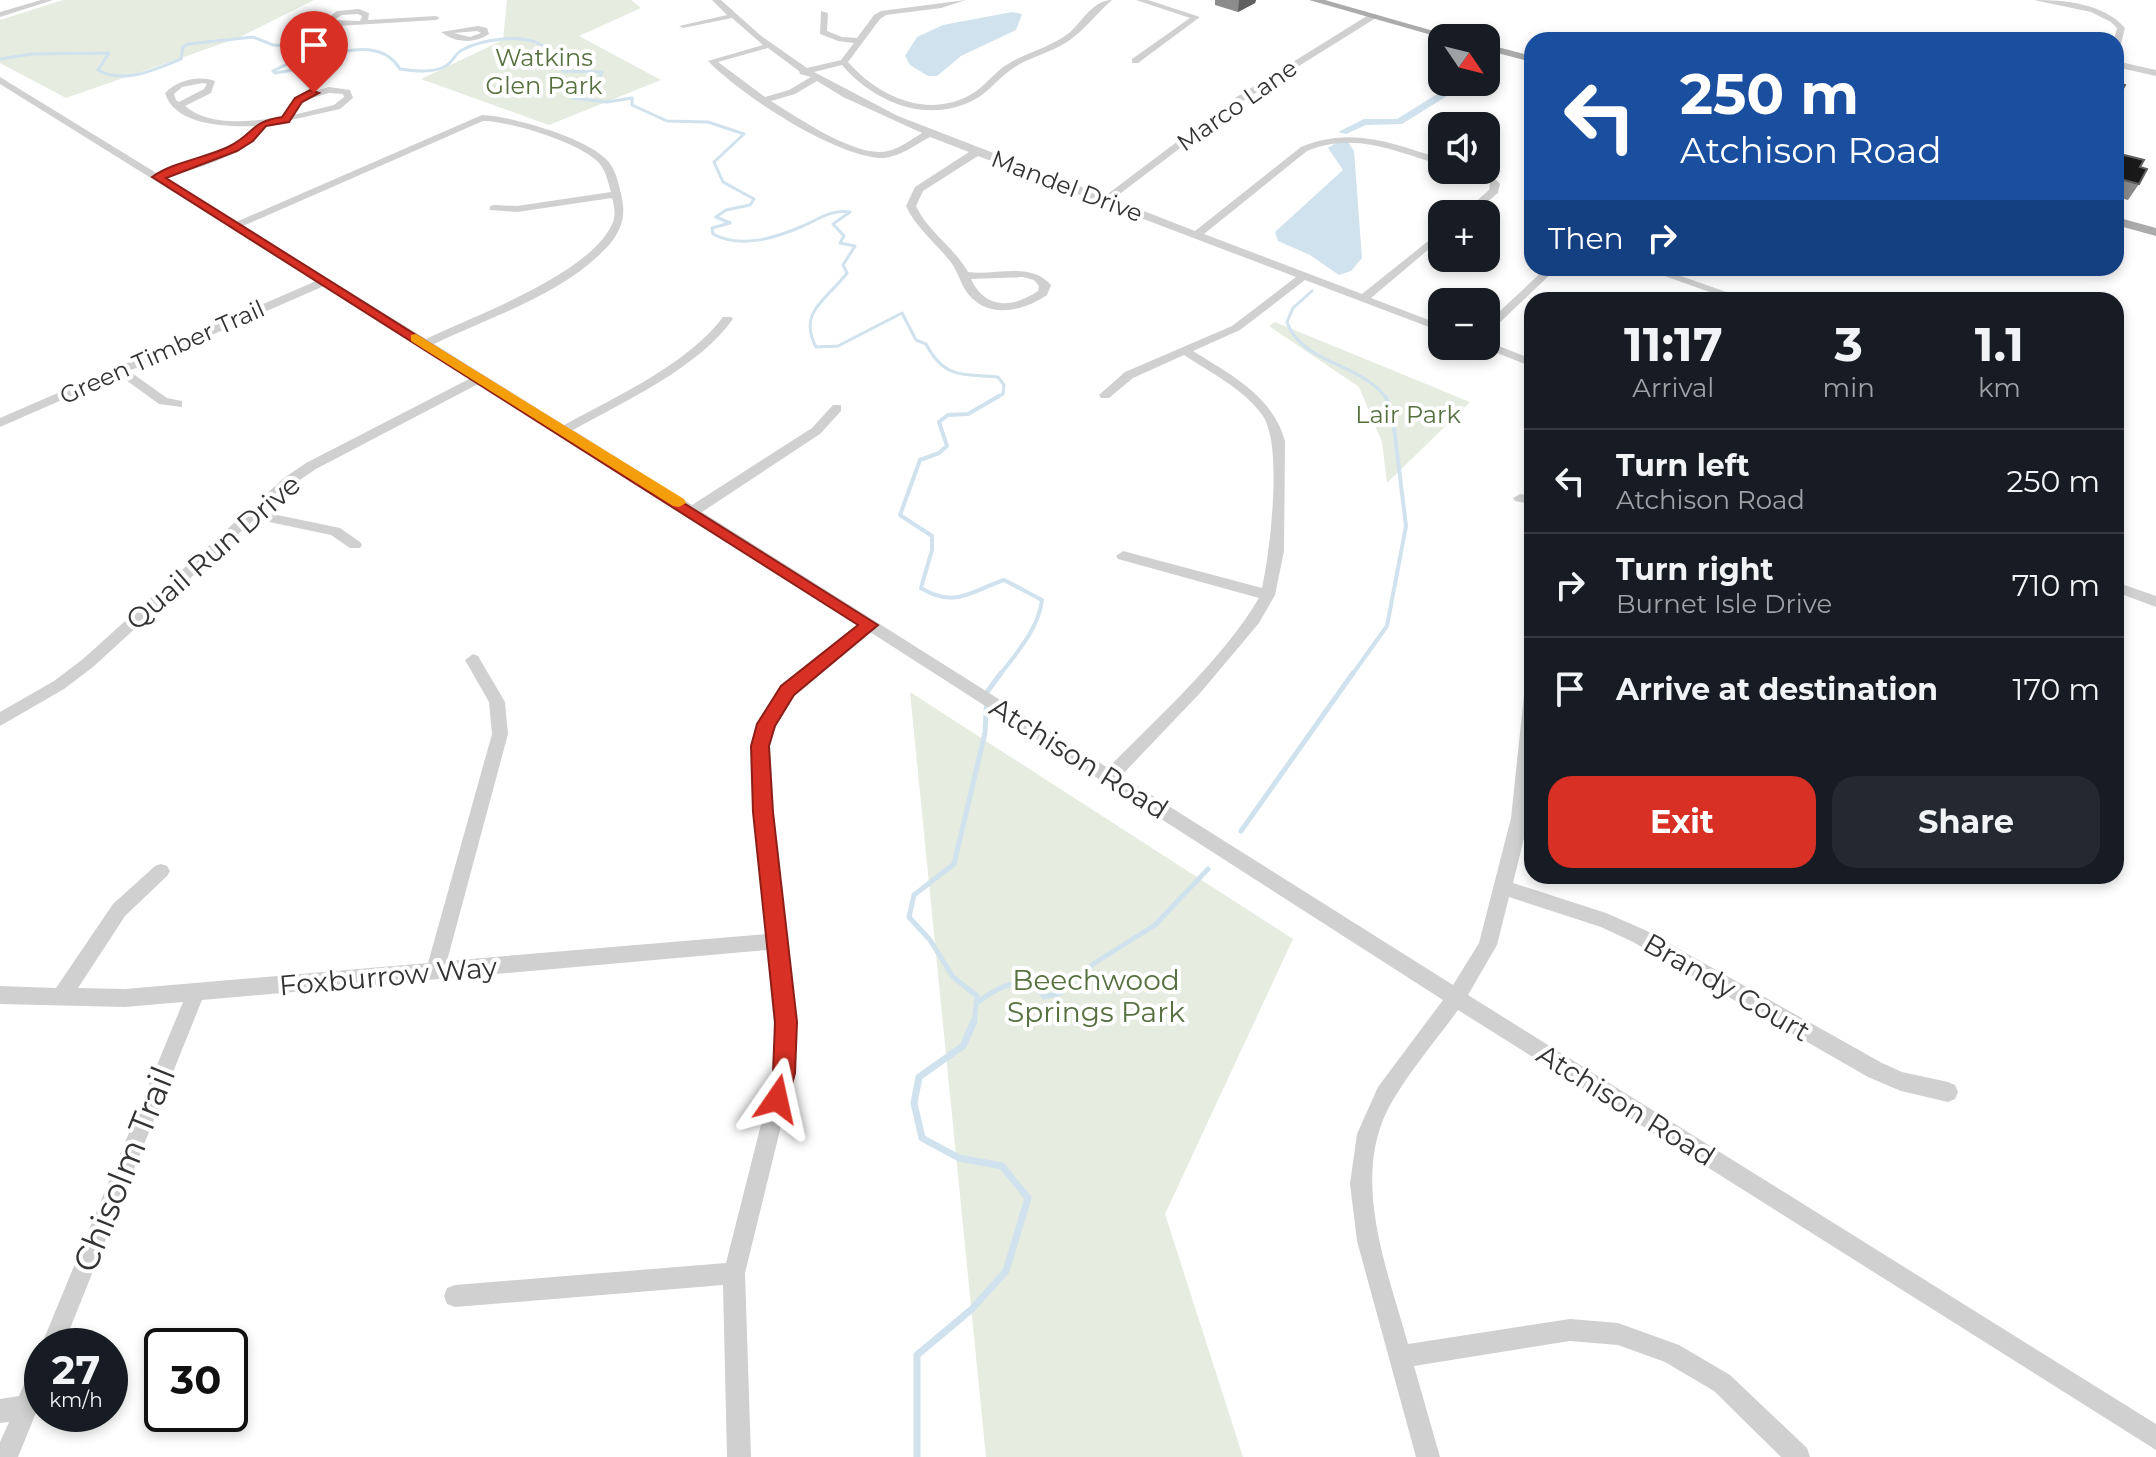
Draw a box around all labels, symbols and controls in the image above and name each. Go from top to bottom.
pin [280,11,348,93]
icon: arrive [292,23,336,67]
north arrow [1428,24,1500,96]
map controls [1428,24,1500,360]
park label: Watkins Glen Park [486,43,603,100]
street label: Marco Lane [1171,53,1303,157]
text: 250 m [1680,60,1859,128]
icon: left [1548,64,1652,168]
button: sound [1428,112,1500,184]
text: Atchison Road [1680,128,1942,172]
street label: Mandel Drive [987,144,1147,228]
button: + [1428,200,1500,272]
icon: right [1640,216,1684,260]
text: Then [1548,220,1624,257]
button: − [1428,288,1500,360]
street label: Green Timber Trail [55,294,269,410]
text: 11:17 [1624,315,1723,373]
text: 3 [1834,315,1863,373]
text: 1.1 [1975,315,2024,373]
text: Arrival [1632,372,1714,404]
text: min [1823,372,1875,404]
text: km [1978,372,2021,404]
park label: Lair Park [1355,400,1461,429]
text: Turn left [1616,447,1749,484]
icon: left [1548,459,1592,503]
text: 250 m [2006,463,2100,500]
street label: Quail Run Drive [119,467,307,637]
text: Atchison Road [1616,484,1805,516]
text: Turn right [1616,551,1773,588]
icon: right [1548,563,1592,607]
text: 710 m [2012,567,2100,604]
text: Burnet Isle Drive [1616,588,1832,620]
icon: arrive [1548,667,1592,711]
text: Arrive at destination [1616,671,1938,708]
text: 170 m [2013,671,2100,708]
street label: Atchison Road [984,690,1174,826]
button: Exit [1548,776,1816,868]
button: Share [1832,776,2100,868]
street label: Brandy Court [1638,926,1816,1048]
street label: Foxburrow Way [278,949,499,1002]
park label: Beechwood Springs Park [1007,963,1185,1029]
street label: Atchison Road [1531,1037,1721,1173]
position arrow [735,1057,819,1141]
street label: Chisolm Trail [64,1060,184,1278]
speed limit sign: 30 [144,1328,248,1432]
text: 27 [52,1345,100,1394]
text: km/h [49,1388,103,1412]

